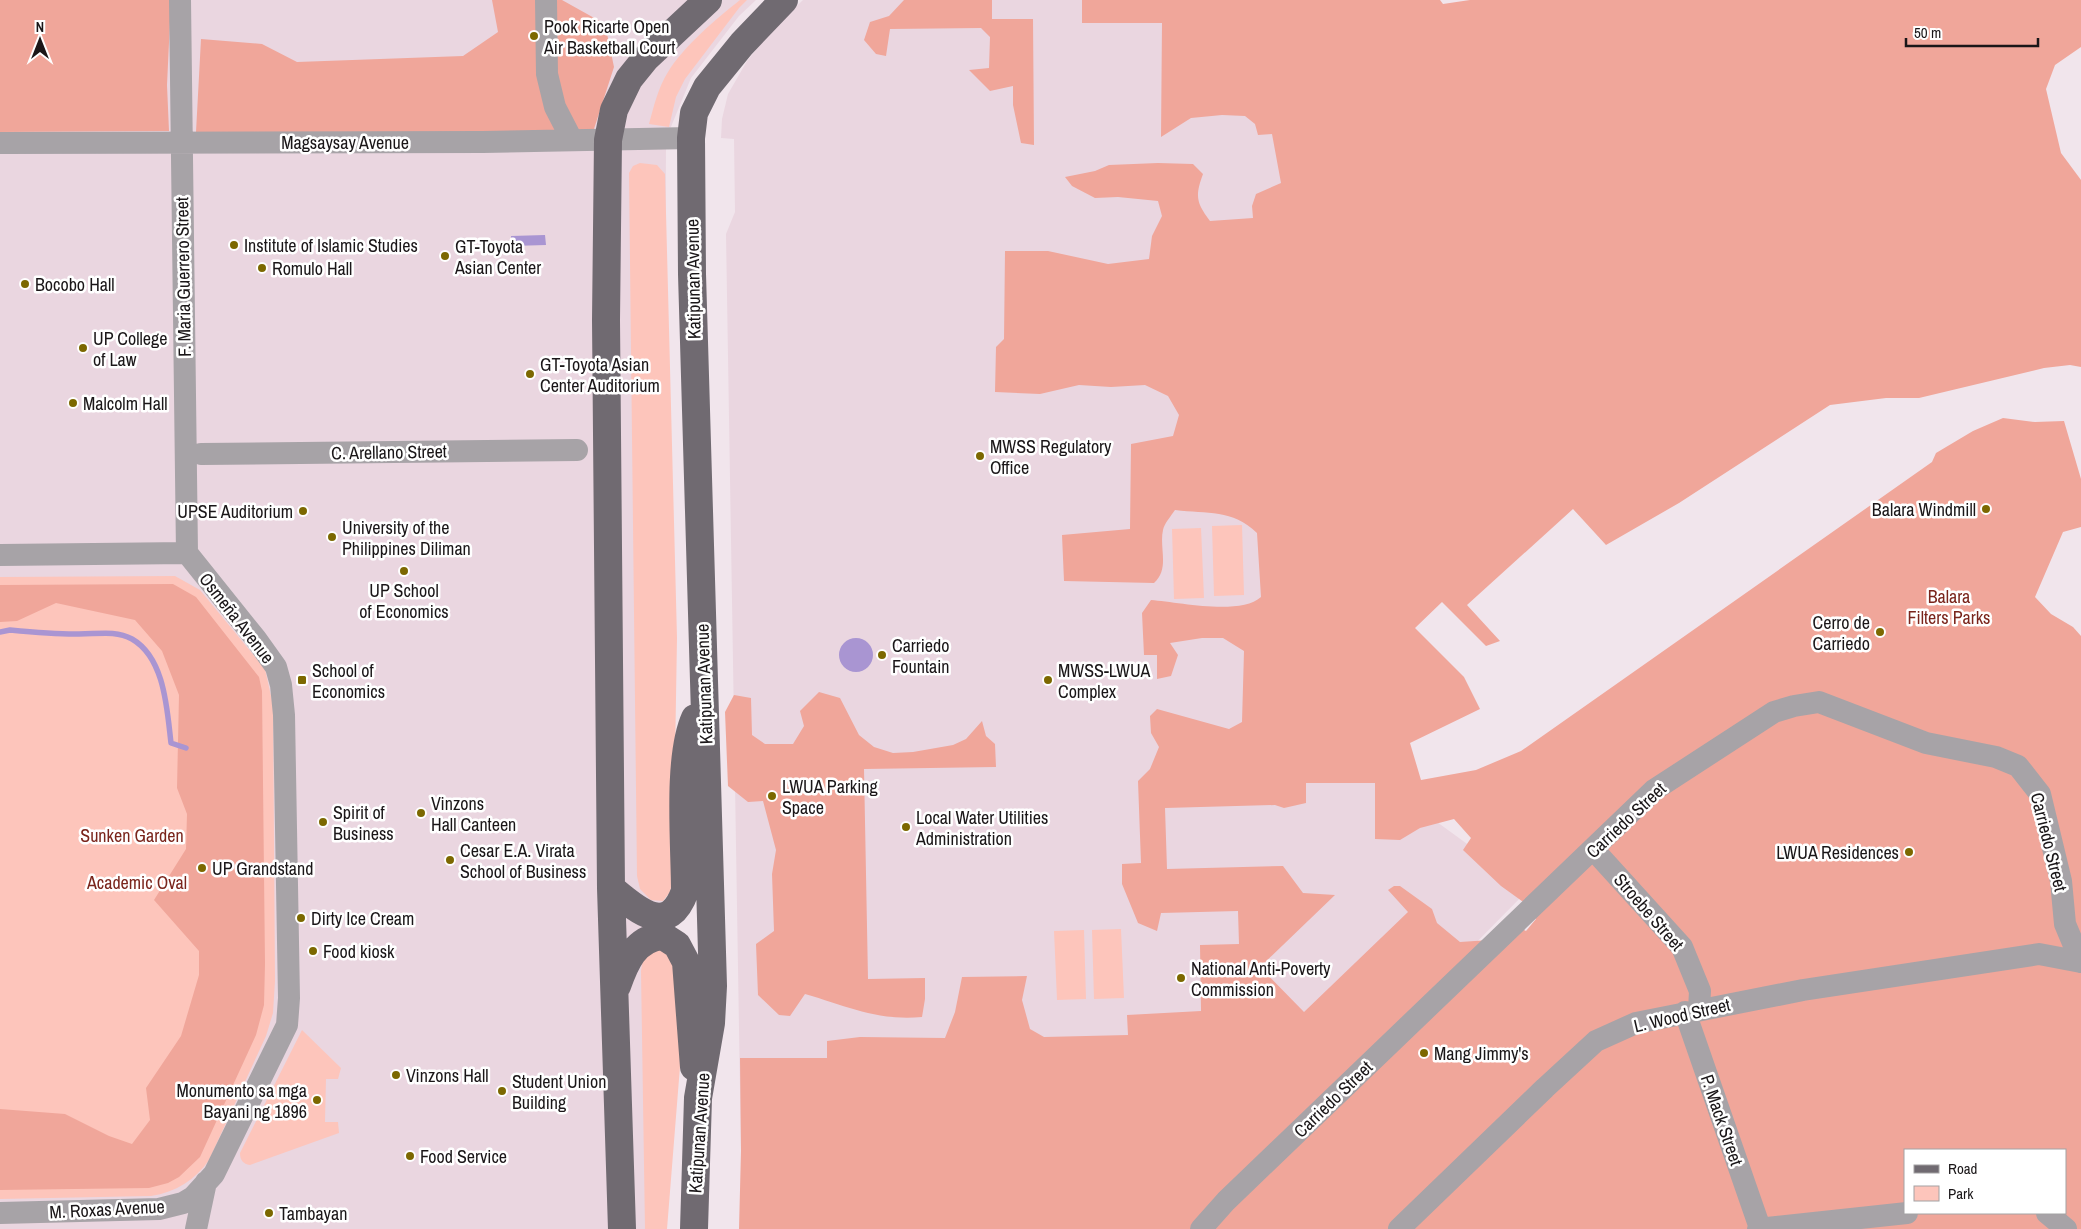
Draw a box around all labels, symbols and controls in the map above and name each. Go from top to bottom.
place label: Pook Ricarte Open Air Basketball Court [543,14,675,60]
north arrow [15,15,65,65]
scale bar [1906,15,2038,47]
text: N [36,18,44,36]
text: 50 m [1914,22,1941,43]
marker: Pook Ricarte Open Air Basketball Court [528,30,540,42]
street label: Magsaysay Avenue [281,130,409,155]
street label: F. Maria Guerrero Street [169,197,197,357]
street label: Katipunan Avenue [679,219,707,339]
place label: Institute of Islamic Studies [244,233,418,258]
place label: GT-Toyota Asian Center [454,234,541,280]
marker: Institute of Islamic Studies [228,239,240,251]
marker: GT-Toyota Asian Center [439,250,451,262]
place label: Romulo Hall [272,256,352,281]
marker: Romulo Hall [256,262,268,274]
place label: Bocobo Hall [35,272,115,297]
marker: Bocobo Hall [19,278,31,290]
place label: UP College of Law [93,326,167,372]
marker: UP College of Law [77,342,89,354]
place label: GT-Toyota Asian Center Auditorium [540,352,660,398]
marker: GT-Toyota Asian Center Auditorium [524,368,536,380]
place label: Malcolm Hall [83,391,167,416]
marker: Malcolm Hall [67,397,79,409]
place label: MWSS Regulatory Office [990,434,1112,480]
street label: C. Arellano Street [331,438,447,466]
marker: MWSS Regulatory Office [974,450,986,462]
place label: Balara Windmill [1872,497,1976,522]
place label: UPSE Auditorium [177,499,293,524]
marker: Balara Windmill [1980,503,1992,515]
marker: UPSE Auditorium [297,505,309,517]
place label: University of the Philippines Diliman [342,515,471,561]
marker: University of the Philippines Diliman [326,531,338,543]
marker: UP School of Economics [398,565,410,577]
street label: Osmeña Avenue [194,567,280,669]
place label: UP School of Economics [359,578,449,624]
park label: Balara Filters Parks [1908,584,1990,630]
place label: Cerro de Carriedo [1813,610,1870,656]
street label: Katipunan Avenue [689,623,719,745]
marker: Cerro de Carriedo [1874,626,1886,638]
place label: Carriedo Fountain [892,633,950,679]
marker: Carriedo Fountain [876,649,888,661]
place label: School of Economics [312,658,385,704]
place label: MWSS-LWUA Complex [1058,658,1151,704]
marker: School of Economics [296,674,308,686]
marker: MWSS-LWUA Complex [1042,674,1054,686]
place label: LWUA Parking Space [782,774,879,820]
street label: Carriedo Street [1581,776,1671,864]
marker: LWUA Parking Space [766,790,778,802]
street label: Carriedo Street [2025,790,2073,894]
place label: Vinzons Hall Canteen [431,791,516,837]
place label: Spirit of Business [333,800,394,846]
place label: Local Water Utilities Administration [915,805,1048,851]
marker: Vinzons Hall Canteen [415,807,427,819]
marker: Spirit of Business [317,816,329,828]
marker: Local Water Utilities Administration [900,821,912,833]
park label: Sunken Garden [80,823,184,848]
place label: Cesar E.A. Virata School of Business [460,838,586,884]
place label: LWUA Residences [1776,840,1899,865]
marker: LWUA Residences [1903,846,1915,858]
marker: Cesar E.A. Virata School of Business [444,854,456,866]
place label: UP Grandstand [212,856,313,881]
marker: UP Grandstand [196,862,208,874]
street label: Stroebe Street [1608,868,1690,956]
park label: Academic Oval [86,870,187,895]
place label: Dirty Ice Cream [311,906,414,931]
marker: Dirty Ice Cream [295,912,307,924]
place label: Food kiosk [323,939,395,964]
marker: Food kiosk [307,945,319,957]
place label: National Anti-Poverty Commission [1191,956,1331,1002]
marker: National Anti-Poverty Commission [1175,972,1187,984]
street label: L. Wood Street [1631,992,1733,1038]
place label: Mang Jimmy's [1434,1041,1529,1066]
marker: Mang Jimmy's [1418,1047,1430,1059]
street label: Carriedo Street [1288,1055,1378,1143]
place label: Vinzons Hall [406,1063,489,1088]
marker: Vinzons Hall [390,1069,402,1081]
place label: Student Union Building [512,1069,606,1115]
street label: P. Mack Street [1695,1071,1749,1169]
street label: Katipunan Avenue [682,1072,716,1194]
place label: Monumento sa mga Bayani ng 1896 [177,1078,307,1124]
marker: Student Union Building [496,1085,508,1097]
marker: Monumento sa mga Bayani ng 1896 [311,1094,323,1106]
place label: Food Service [420,1144,507,1169]
legend [1904,1149,2066,1214]
marker: Food Service [404,1150,416,1162]
text: Road [1948,1158,1977,1179]
text: Park [1948,1183,1974,1204]
street label: M. Roxas Avenue [49,1193,165,1225]
place label: Tambayan [279,1201,347,1226]
marker: Tambayan [263,1207,275,1219]

